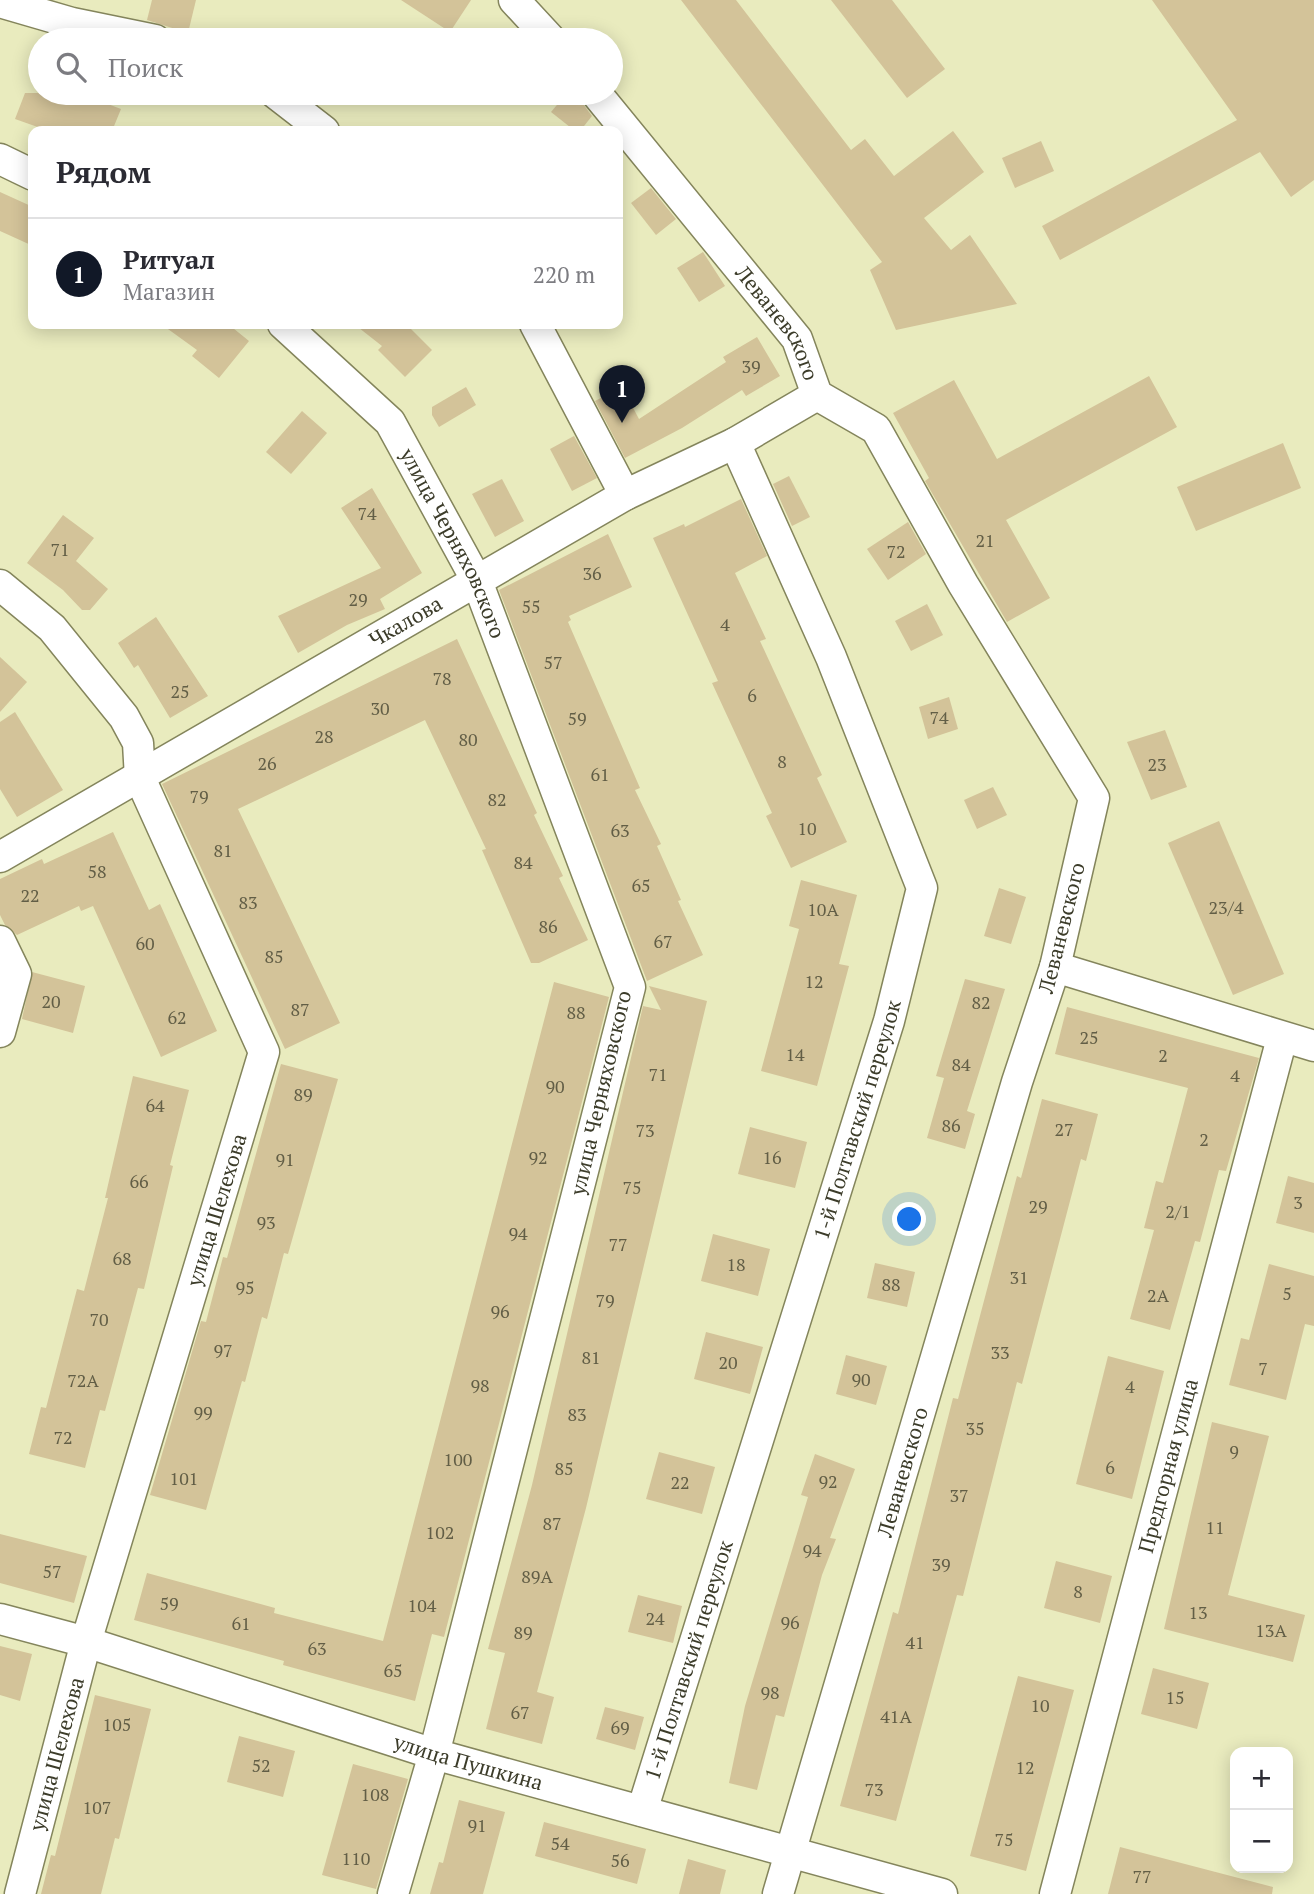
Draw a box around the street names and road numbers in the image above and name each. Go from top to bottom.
street label: Леваневского [729,259,826,384]
street label: улица Черняховского [394,442,512,642]
street label: Чкалова [364,589,447,653]
street label: Леваневского [1031,860,1091,997]
street label: улица Черняховского [563,988,637,1199]
street label: 1-й Полтавский переулок [806,996,907,1243]
street label: улица Шелехова [179,1130,253,1290]
street label: Предгорная улица [1131,1375,1204,1556]
street label: Леваневского [870,1404,934,1541]
street label: 1-й Полтавский переулок [638,1536,739,1783]
street label: улица Шелехова [22,1673,90,1835]
street label: улица Пушкина [390,1727,547,1796]

